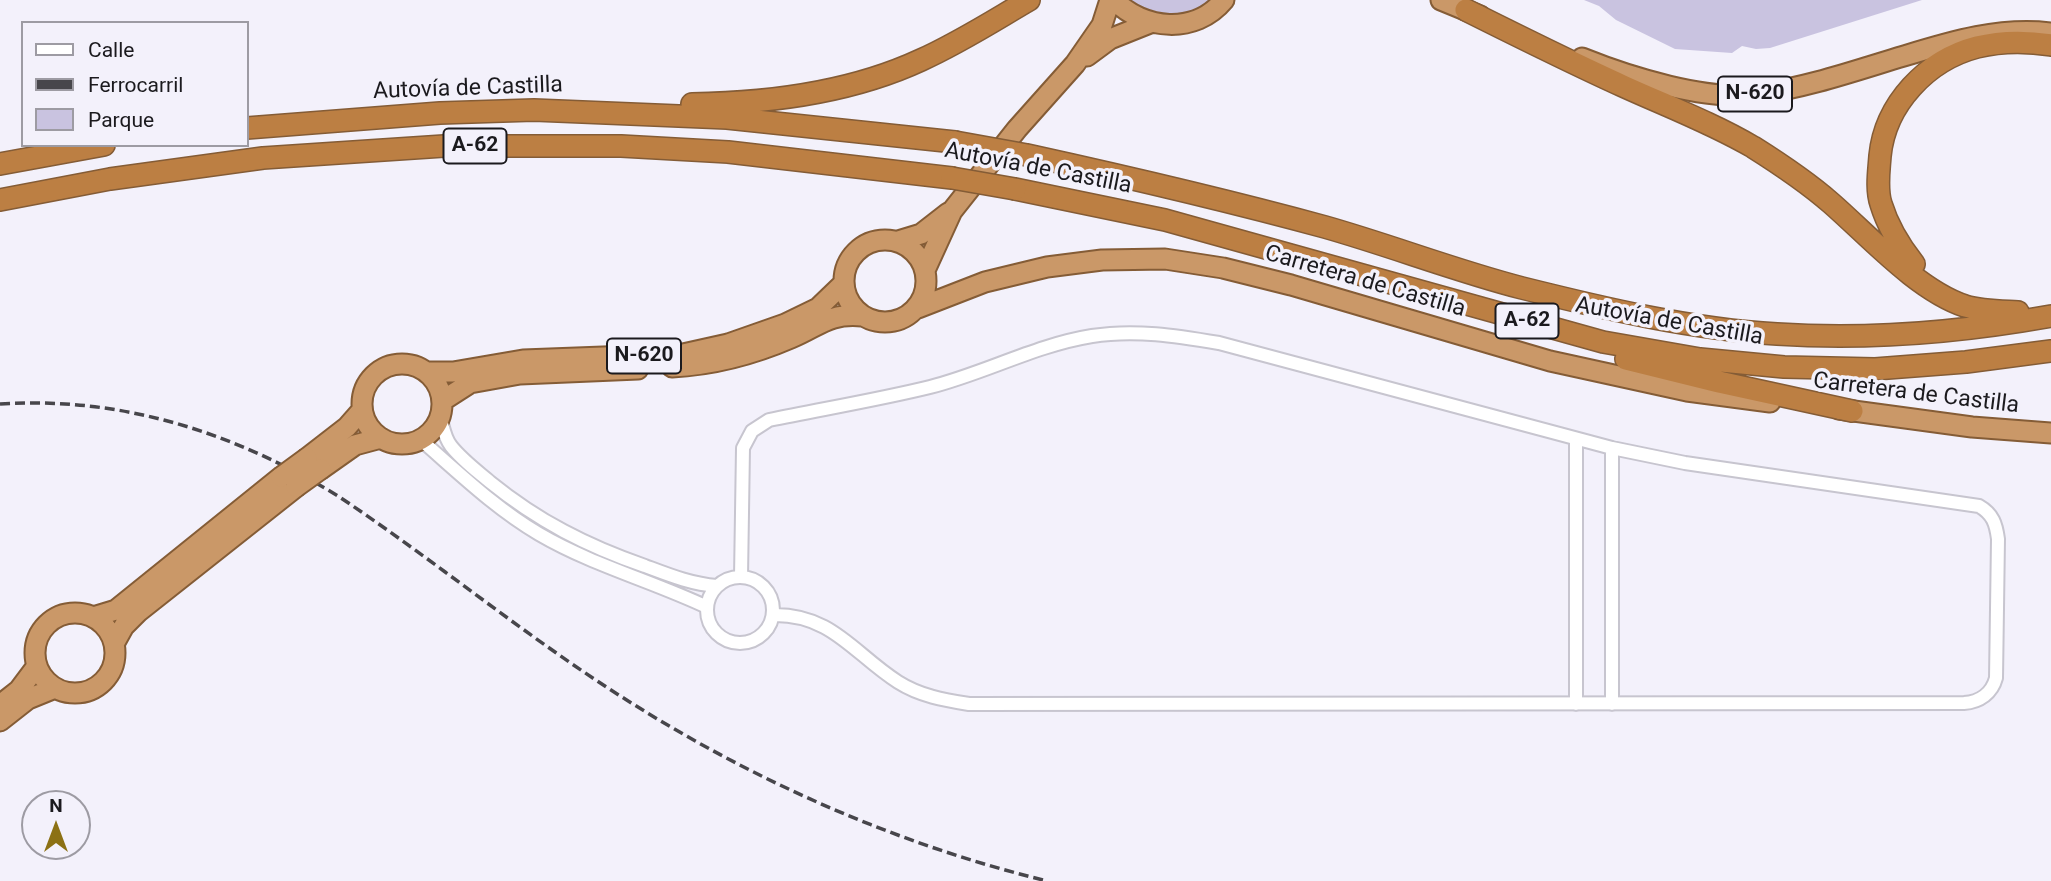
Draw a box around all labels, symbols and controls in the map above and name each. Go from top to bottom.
legend [21,21,248,147]
text: Calle [88,38,134,62]
street label: Autovía de Castilla [373,72,563,106]
text: Ferrocarril [88,73,183,97]
road number: N-620 [1718,76,1792,112]
text: Parque [88,108,154,132]
road number: A-62 [444,128,506,164]
street label: Autovía de Castilla [942,137,1134,201]
street label: Carretera de Castilla [1262,240,1468,324]
street label: Autovía de Castilla [1573,292,1765,352]
road number: A-62 [1496,304,1558,338]
road number: N-620 [607,338,681,374]
street label: Carretera de Castilla [1811,368,2021,420]
north arrow [21,790,91,860]
text: N [49,794,63,817]

